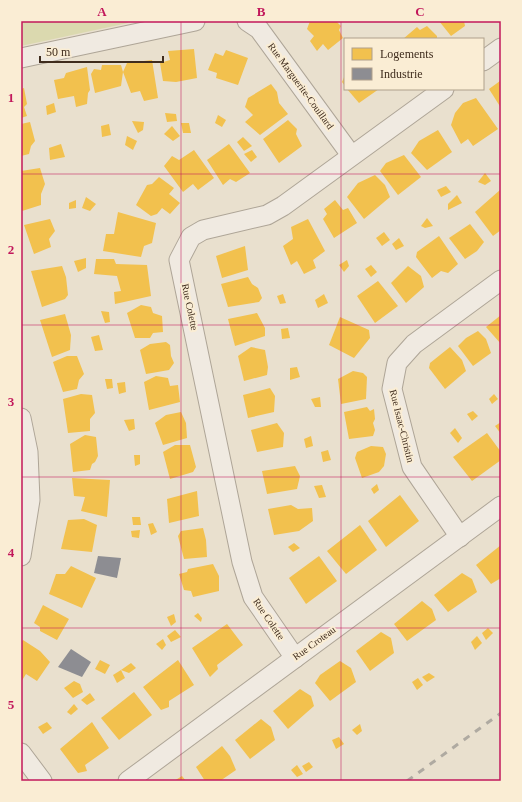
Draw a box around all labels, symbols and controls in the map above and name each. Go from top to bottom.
text: A [97,4,107,19]
text: B [257,4,266,19]
text: C [415,4,425,19]
scale bar [40,38,163,64]
legend [344,38,484,90]
street label: Rue Marguerite-Couillard [266,41,336,131]
text: 50 m [46,45,71,59]
text: Logements [380,47,434,61]
text: Industrie [380,67,423,81]
text: 1 [8,90,14,105]
text: 2 [8,242,14,257]
street label: Rue Colette [180,283,200,332]
street label: Rue Isaac-Christin [388,388,416,464]
text: 3 [8,394,15,409]
text: 4 [8,545,15,560]
street label: Rue Colette [251,596,287,642]
street label: Rue Croteau [290,624,338,662]
text: 5 [8,697,15,712]

